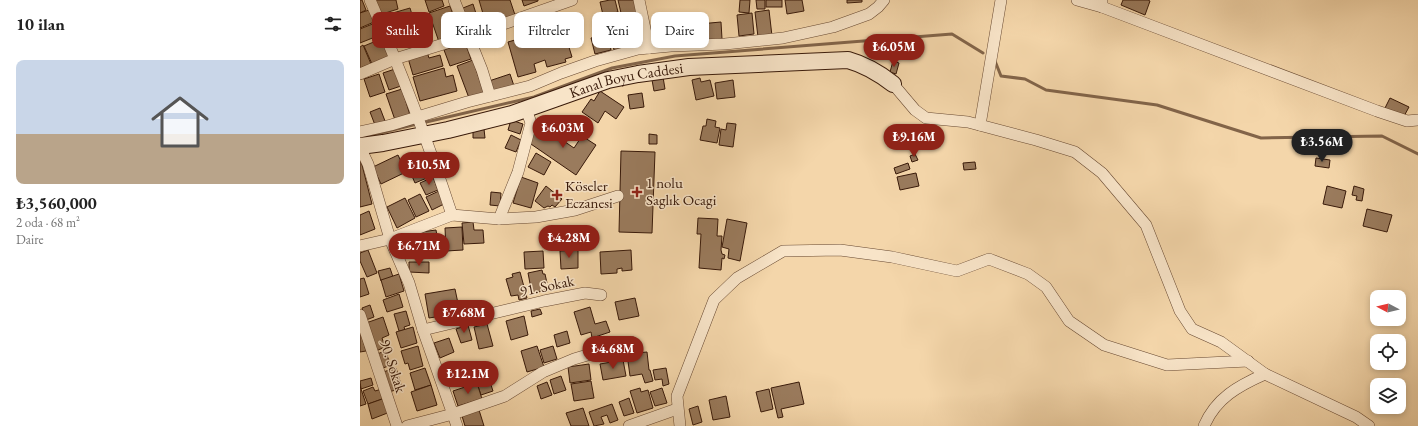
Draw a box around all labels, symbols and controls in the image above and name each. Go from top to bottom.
chip: Satılık [372,12,433,48]
chip: Kiralık [441,12,506,48]
chip: Filtreler [514,12,584,48]
chip: Yeni [592,12,643,48]
chip: Daire [651,12,709,48]
text: 10 ilan [16,13,65,35]
icon: filters [322,13,344,35]
pin: ₺6.05M [861,34,927,68]
text: ₺6.05M [873,38,915,55]
street label: Kanal Boyu Caddesi [566,58,684,102]
icon: home [144,86,216,158]
pin: ₺6.03M [530,115,596,149]
text: ₺6.03M [542,119,584,136]
pin: ₺9.16M [881,124,947,158]
text: ₺9.16M [893,128,935,145]
pin: ₺3.56M [1289,129,1355,163]
text: ₺3.56M [1301,133,1343,150]
pin: ₺10.5M [396,152,462,186]
text: ₺10.5M [408,156,450,173]
place label: 1 nolu Saglık Ocagi [646,173,717,209]
place label: Köseler Eczanesi [565,176,613,212]
marker: 1 nolu Saglık Ocagi [631,186,643,198]
marker: Köseler Eczanesi [552,190,562,200]
text: ₺3,560,000 [16,192,97,214]
text: 2 oda · 68 m² [16,214,80,231]
pin: ₺4.28M [536,225,602,259]
text: ₺4.28M [548,229,590,246]
text: Daire [16,231,44,248]
pin: ₺6.71M [386,233,452,267]
text: ₺6.71M [398,237,440,254]
street label: 91. Sokak [518,270,577,301]
north arrow [1370,290,1406,326]
map controls [1370,290,1406,414]
pin: ₺7.68M [431,300,497,334]
text: ₺7.68M [443,304,485,321]
button: locate [1370,334,1406,370]
pin: ₺4.68M [580,336,646,370]
street label: 90. Sokak [376,337,411,396]
text: ₺4.68M [592,340,634,357]
pin: ₺12.1M [435,361,501,395]
text: ₺12.1M [447,365,489,382]
button: layers [1370,378,1406,414]

